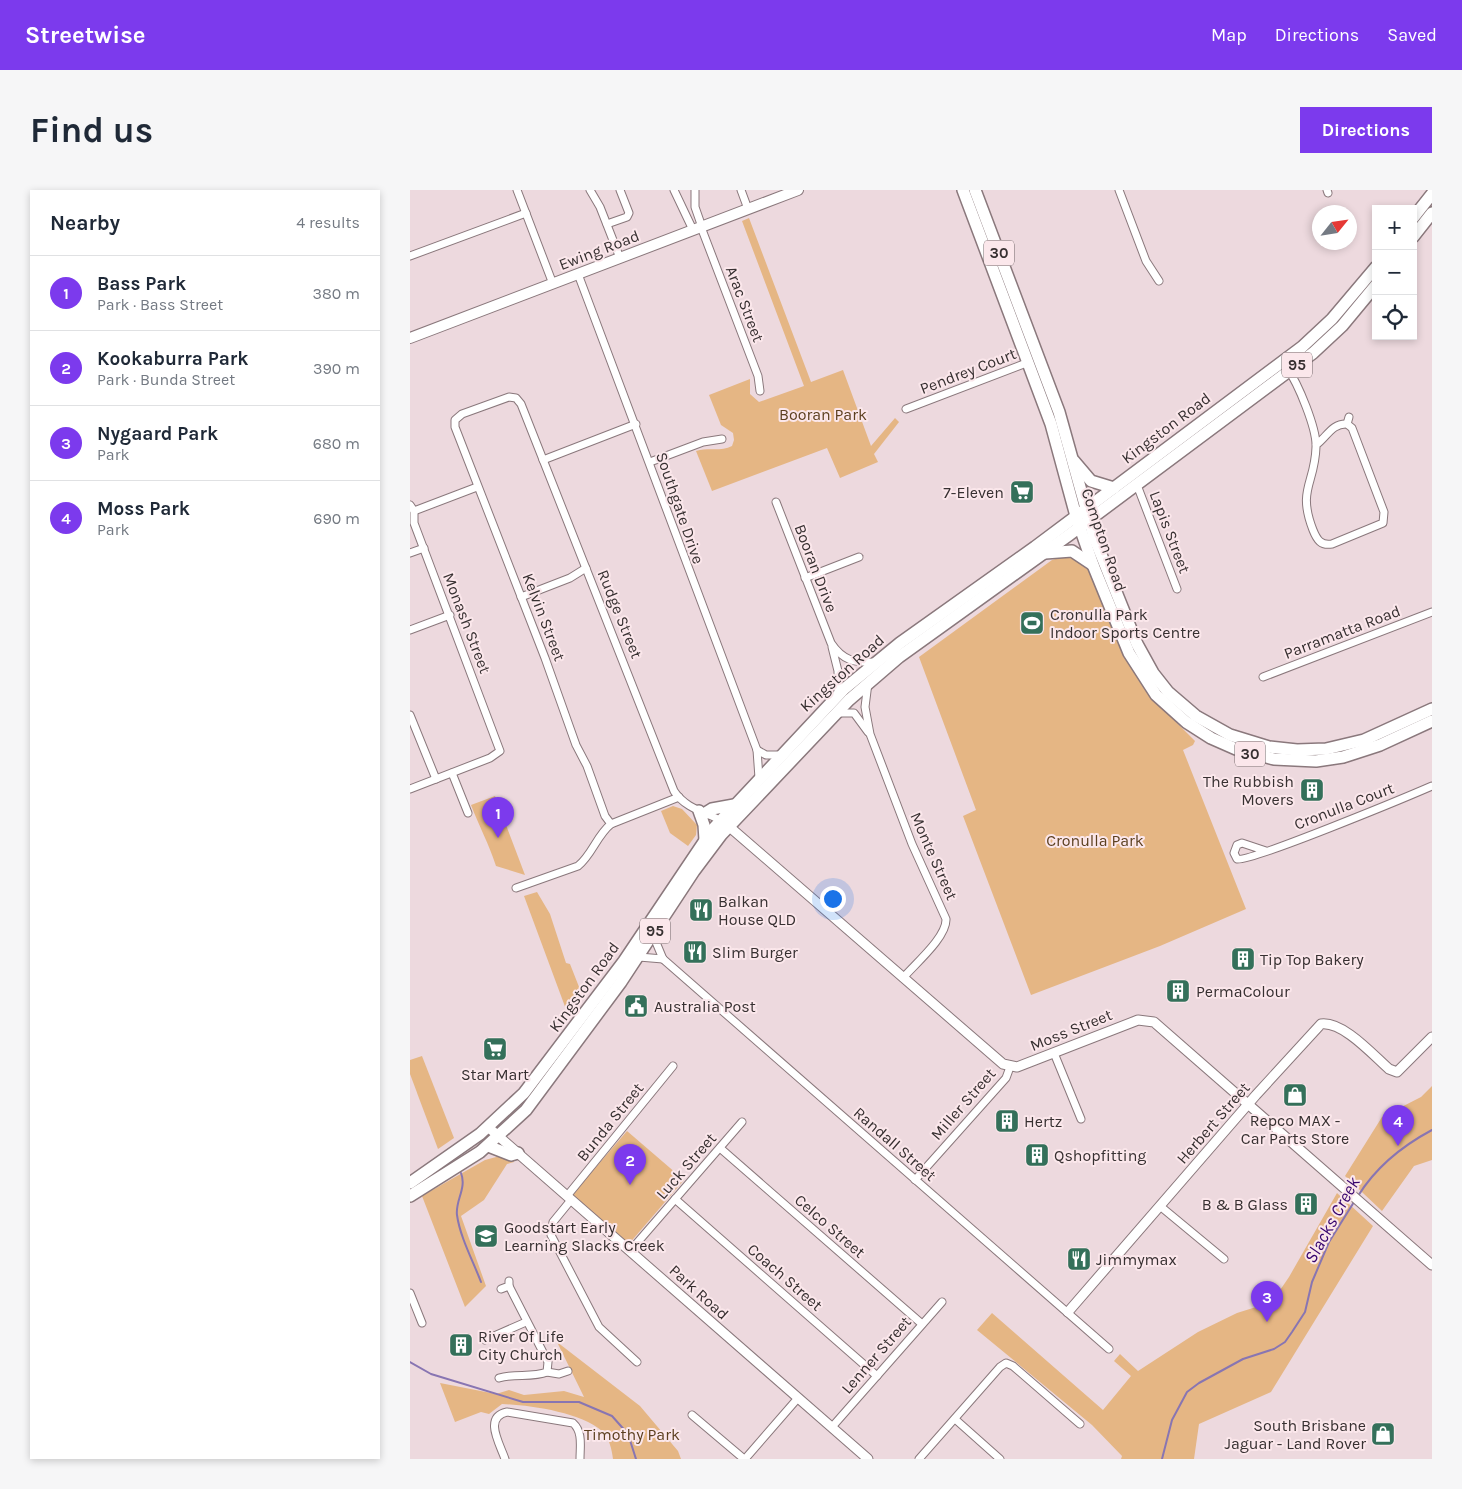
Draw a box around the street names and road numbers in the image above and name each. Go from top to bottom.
street label: Ewing Road [556,226,642,274]
road number: 30 [984,240,1014,266]
street label: Arac Street [722,263,768,345]
street label: Pendrey Court [917,344,1019,398]
road number: 95 [1282,352,1312,378]
street label: Kingston Road [1118,388,1214,468]
street label: Southgate Drive [652,450,708,566]
street label: Compton Road [1077,486,1131,594]
street label: Lapis Street [1146,488,1194,576]
street label: Booran Drive [790,521,842,615]
street label: Rudge Street [594,567,646,661]
street label: Monash Street [439,570,495,676]
street label: Kelvin Street [519,570,569,664]
street label: Parramatta Road [1281,601,1403,663]
street label: Kingston Road [796,630,888,716]
road number: 30 [1235,742,1265,766]
street label: Cronulla Court [1291,778,1397,834]
street label: Monte Street [906,809,962,903]
road number: 95 [640,918,670,944]
street label: Kingston Road [545,938,623,1036]
street label: Moss Street [1027,1005,1115,1055]
street label: Miller Street [927,1064,999,1144]
street label: Herbert Street [1172,1078,1254,1168]
street label: Bunda Street [573,1079,647,1165]
street label: Randall Street [850,1103,940,1185]
street label: Luck Street [652,1129,720,1203]
street label: Celco Street [791,1190,869,1262]
street label: Coach Street [744,1239,826,1315]
street label: Park Road [665,1260,733,1324]
street label: Lenner Street [837,1312,915,1398]

